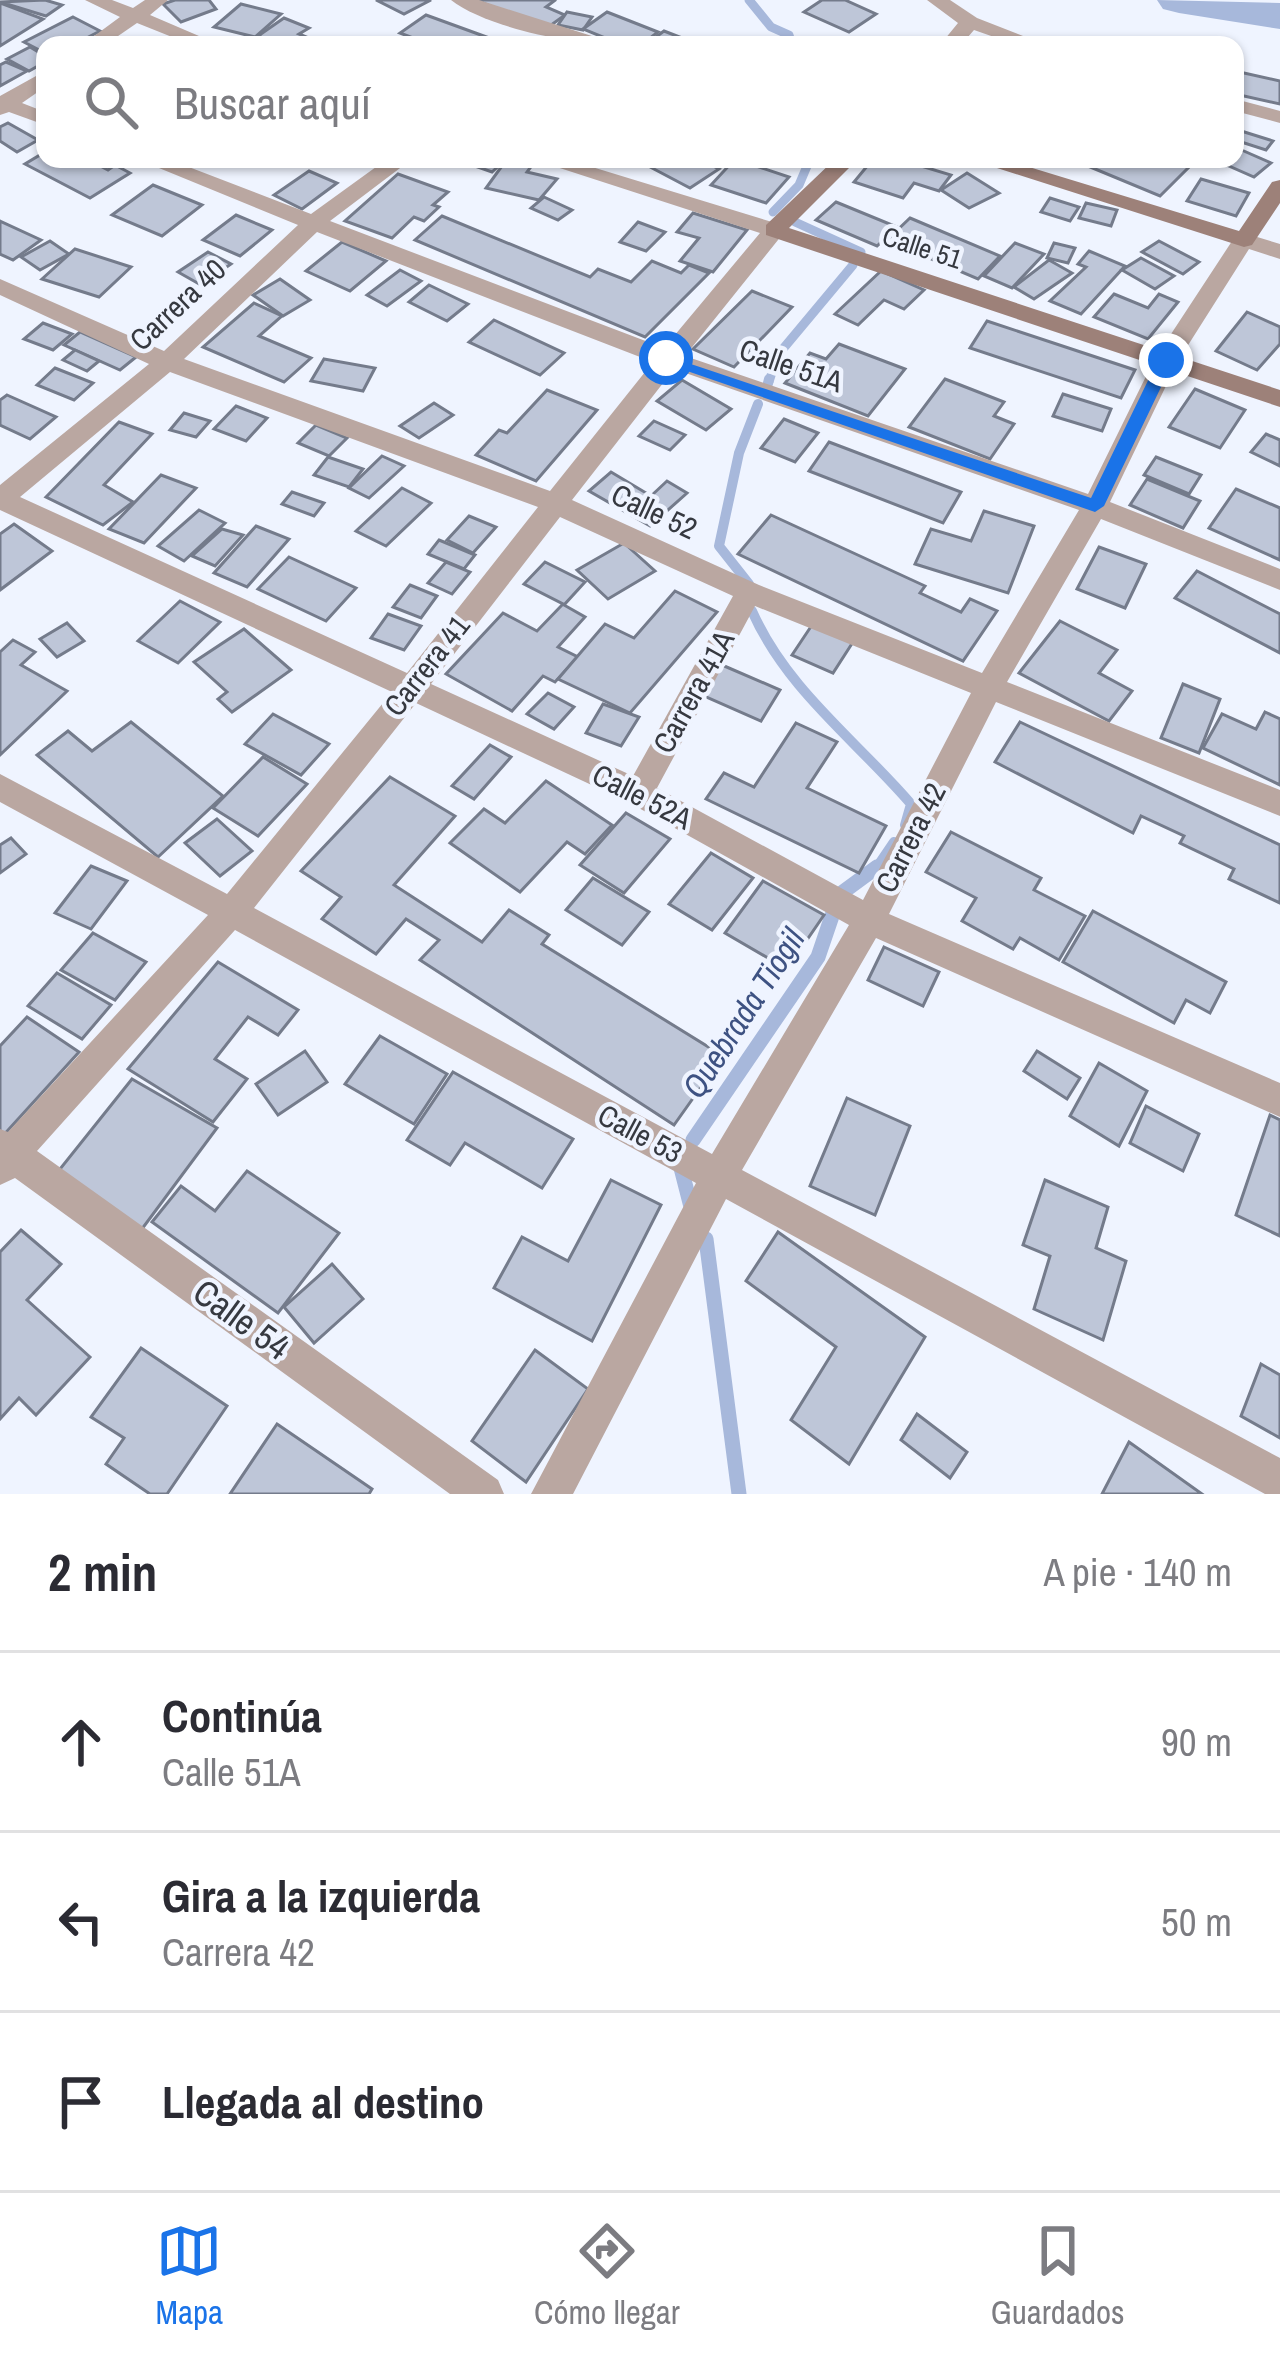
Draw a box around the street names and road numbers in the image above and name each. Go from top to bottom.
street label: Calle 51 [878,217,967,277]
street label: Carrera 40 [121,250,234,359]
street label: Calle 51A [734,329,849,402]
street label: Calle 52 [605,474,704,548]
street label: Carrera 41 [374,606,478,724]
street label: Carrera 41A [643,623,743,760]
street label: Calle 52A [586,754,700,838]
street label: Carrera 42 [866,776,955,899]
street label: Calle 53 [591,1094,690,1172]
street label: Calle 54 [184,1268,300,1370]

